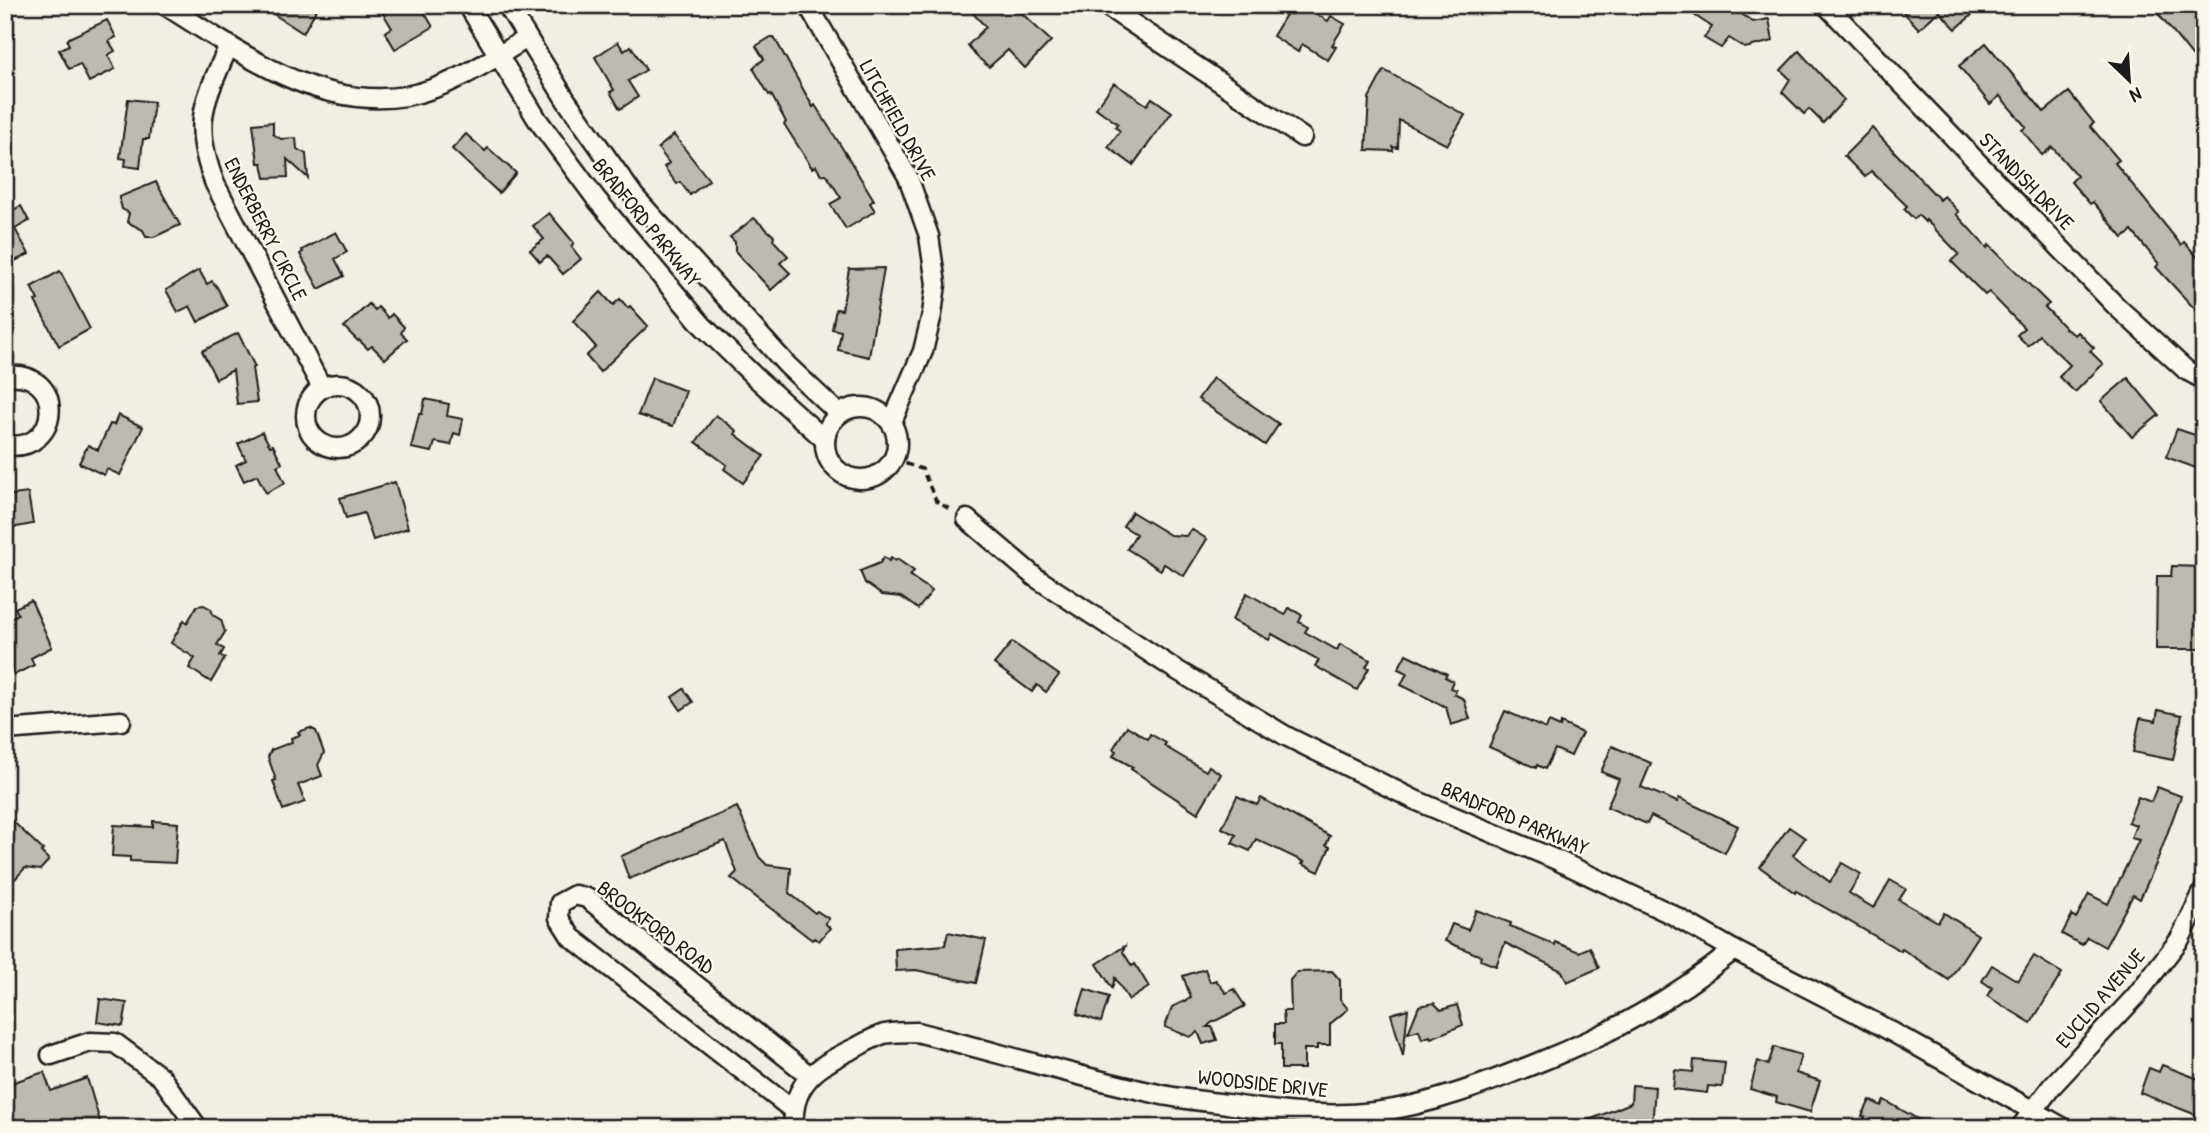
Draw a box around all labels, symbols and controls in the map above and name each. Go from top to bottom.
north arrow [2094,46,2164,116]
street label: LITCHFIELD DRIVE [853,54,943,186]
text: N [2126,81,2146,109]
street label: STANDISH DRIVE [1973,126,2081,236]
street label: BRADFORD PARKWAY [586,152,708,293]
street label: ENDERBERRY CIRCLE [217,153,315,305]
street label: BRADFORD PARKWAY [1437,774,1594,862]
street label: BROOKFORD ROAD [591,873,721,981]
street label: EUCLID AVENUE [2049,942,2151,1054]
street label: WOODSIDE DRIVE [1197,1062,1329,1104]

